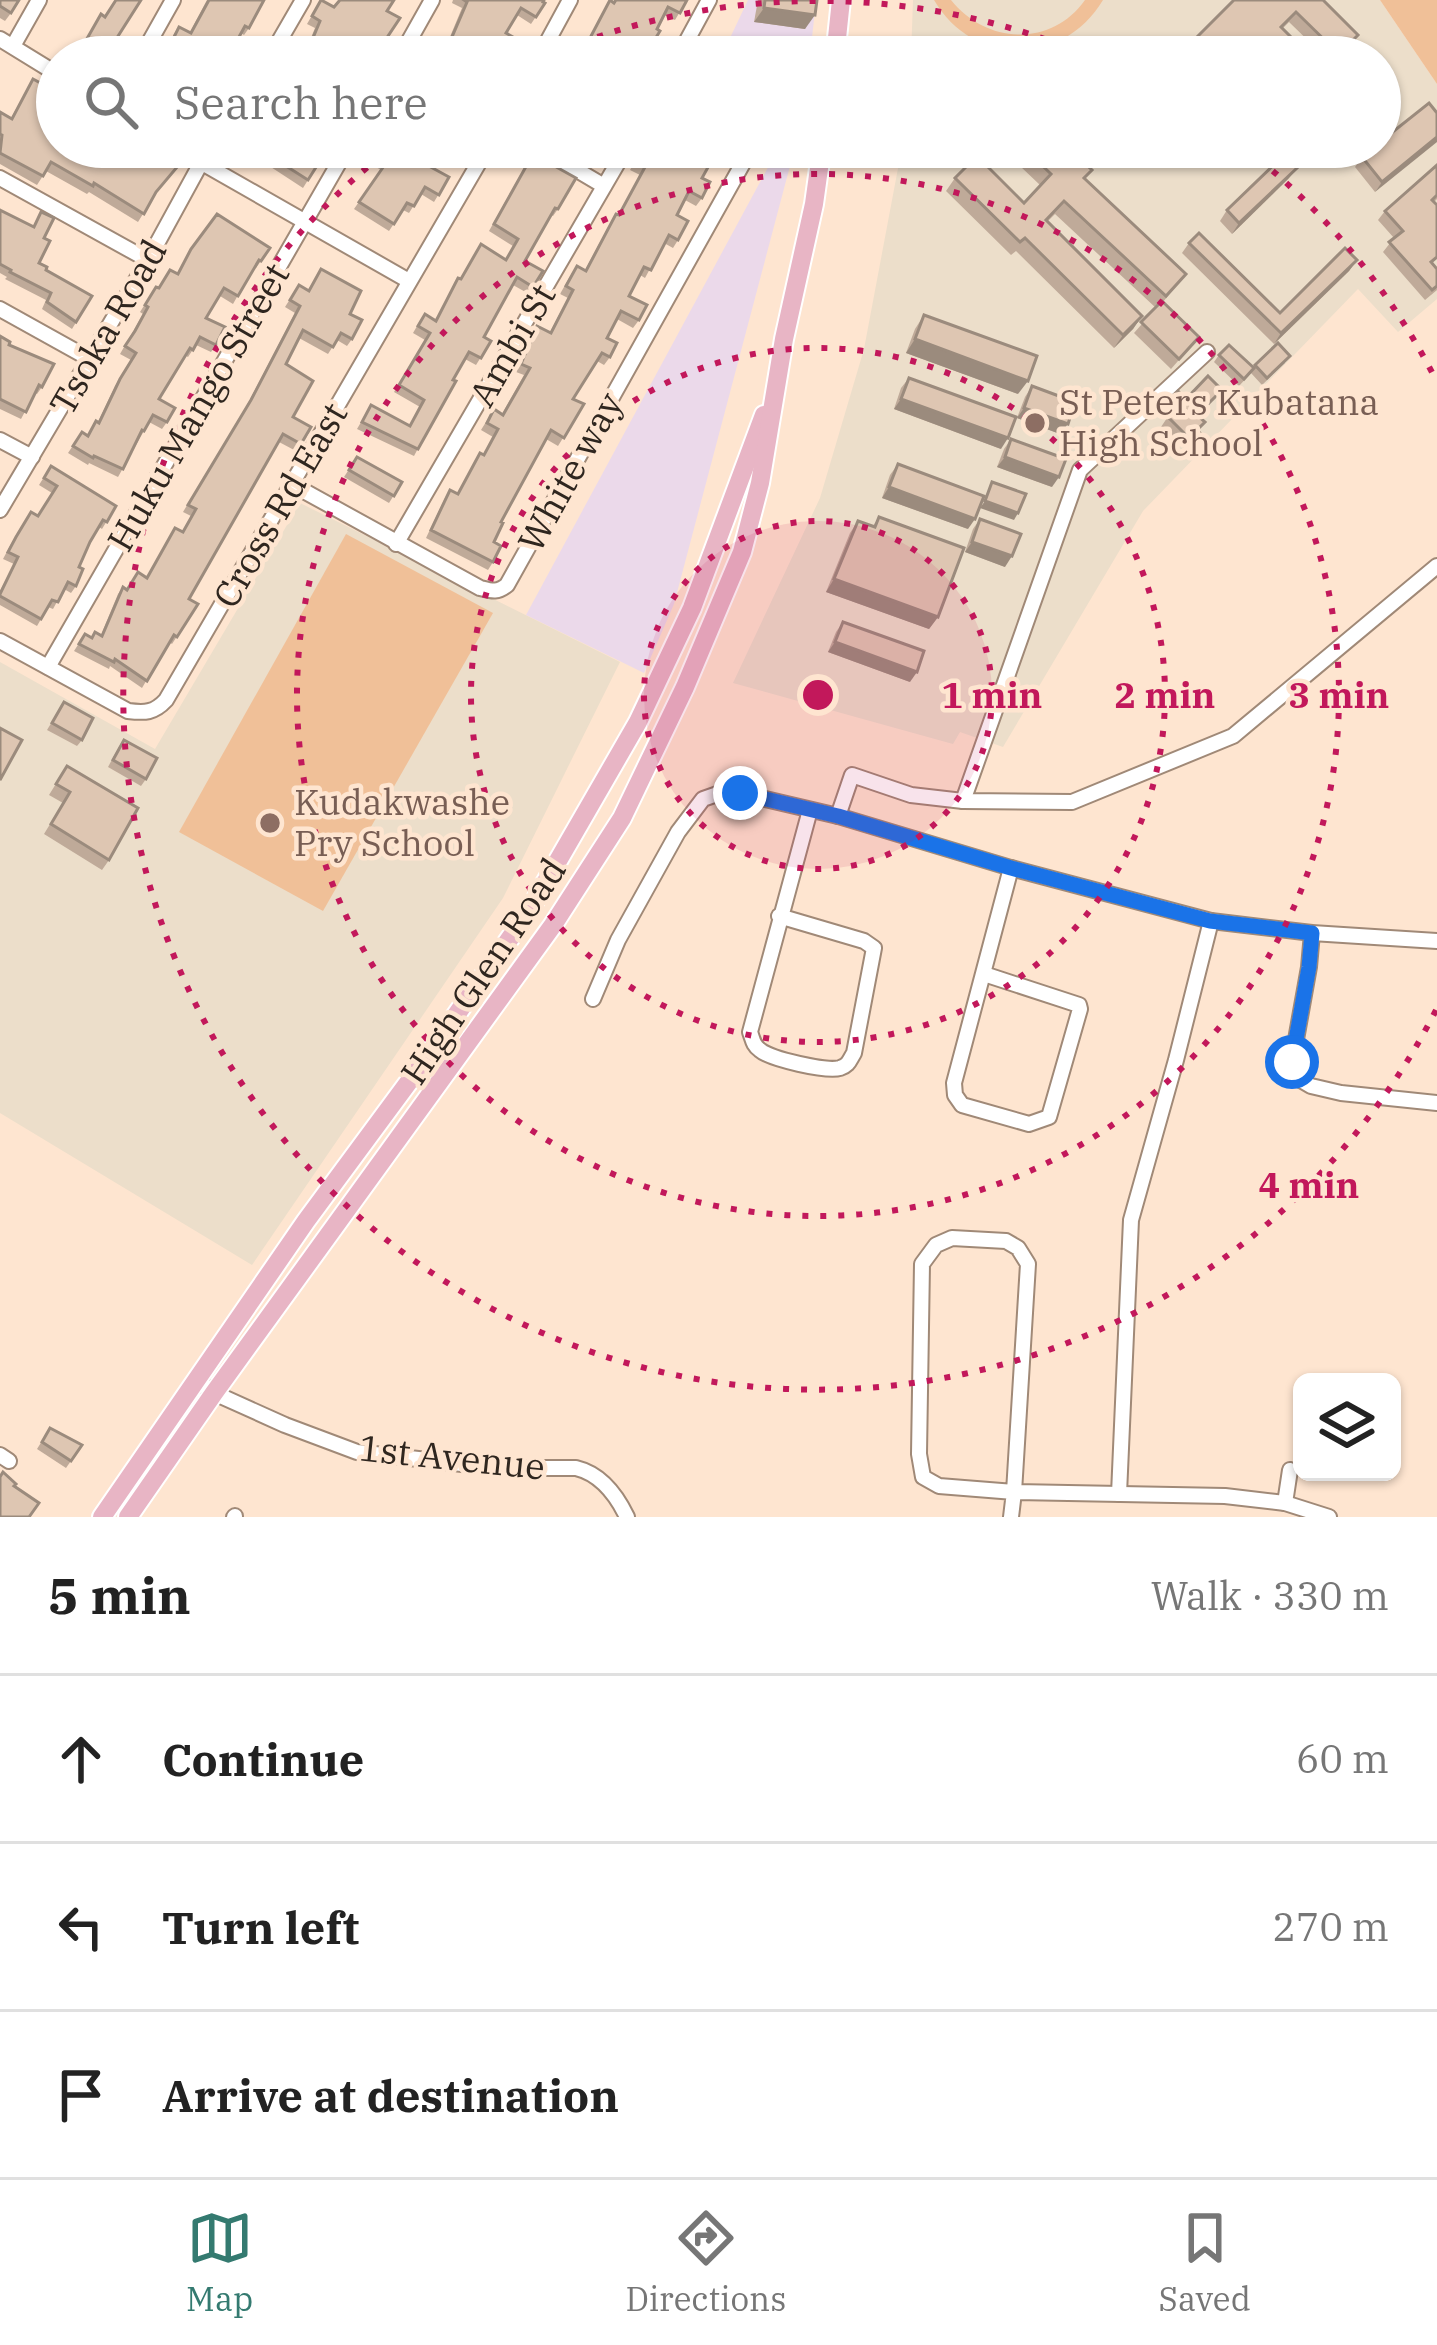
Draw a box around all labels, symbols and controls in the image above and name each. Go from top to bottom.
search box [36,36,1401,168]
icon: search [78,69,144,135]
text: Search here [174,73,428,131]
street label: Tsoka Road [38,230,177,423]
street label: Huku Mango Street [96,254,299,559]
street label: Ambi St [458,275,565,415]
place label: St Peters Kubatana High School [1059,378,1379,466]
street label: White way [507,383,633,560]
street label: Cross Rd East [202,394,357,616]
marker: St Peters Kubatana High School [1022,410,1048,436]
text: 1 min [942,671,1042,718]
text: 2 min [1115,671,1215,718]
text: 3 min [1289,671,1389,718]
centre of rings [797,674,839,716]
route end [713,766,767,820]
place label: Kudakwashe Pry School [294,778,510,866]
marker: Kudakwashe Pry School [257,810,283,836]
street label: High Glen Road [389,848,576,1093]
route start [1265,1035,1319,1089]
text: 4 min [1259,1161,1359,1208]
map controls [1293,1373,1401,1481]
button: layers [1293,1373,1401,1481]
street label: 1st Avenue [357,1423,547,1490]
text: 5 min [48,1562,191,1628]
text: Walk · 330 m [1151,1570,1389,1621]
icon: ahead [48,1726,114,1792]
text: Continue [162,1730,364,1788]
text: 60 m [1296,1733,1389,1784]
icon: left [48,1894,114,1960]
text: Turn left [162,1898,359,1956]
text: 270 m [1273,1901,1389,1952]
icon: arrive [48,2062,114,2128]
text: Arrive at destination [162,2066,619,2124]
tab: Map [186,2205,253,2320]
tab: Directions [625,2205,786,2320]
tab: Saved [1158,2205,1251,2320]

